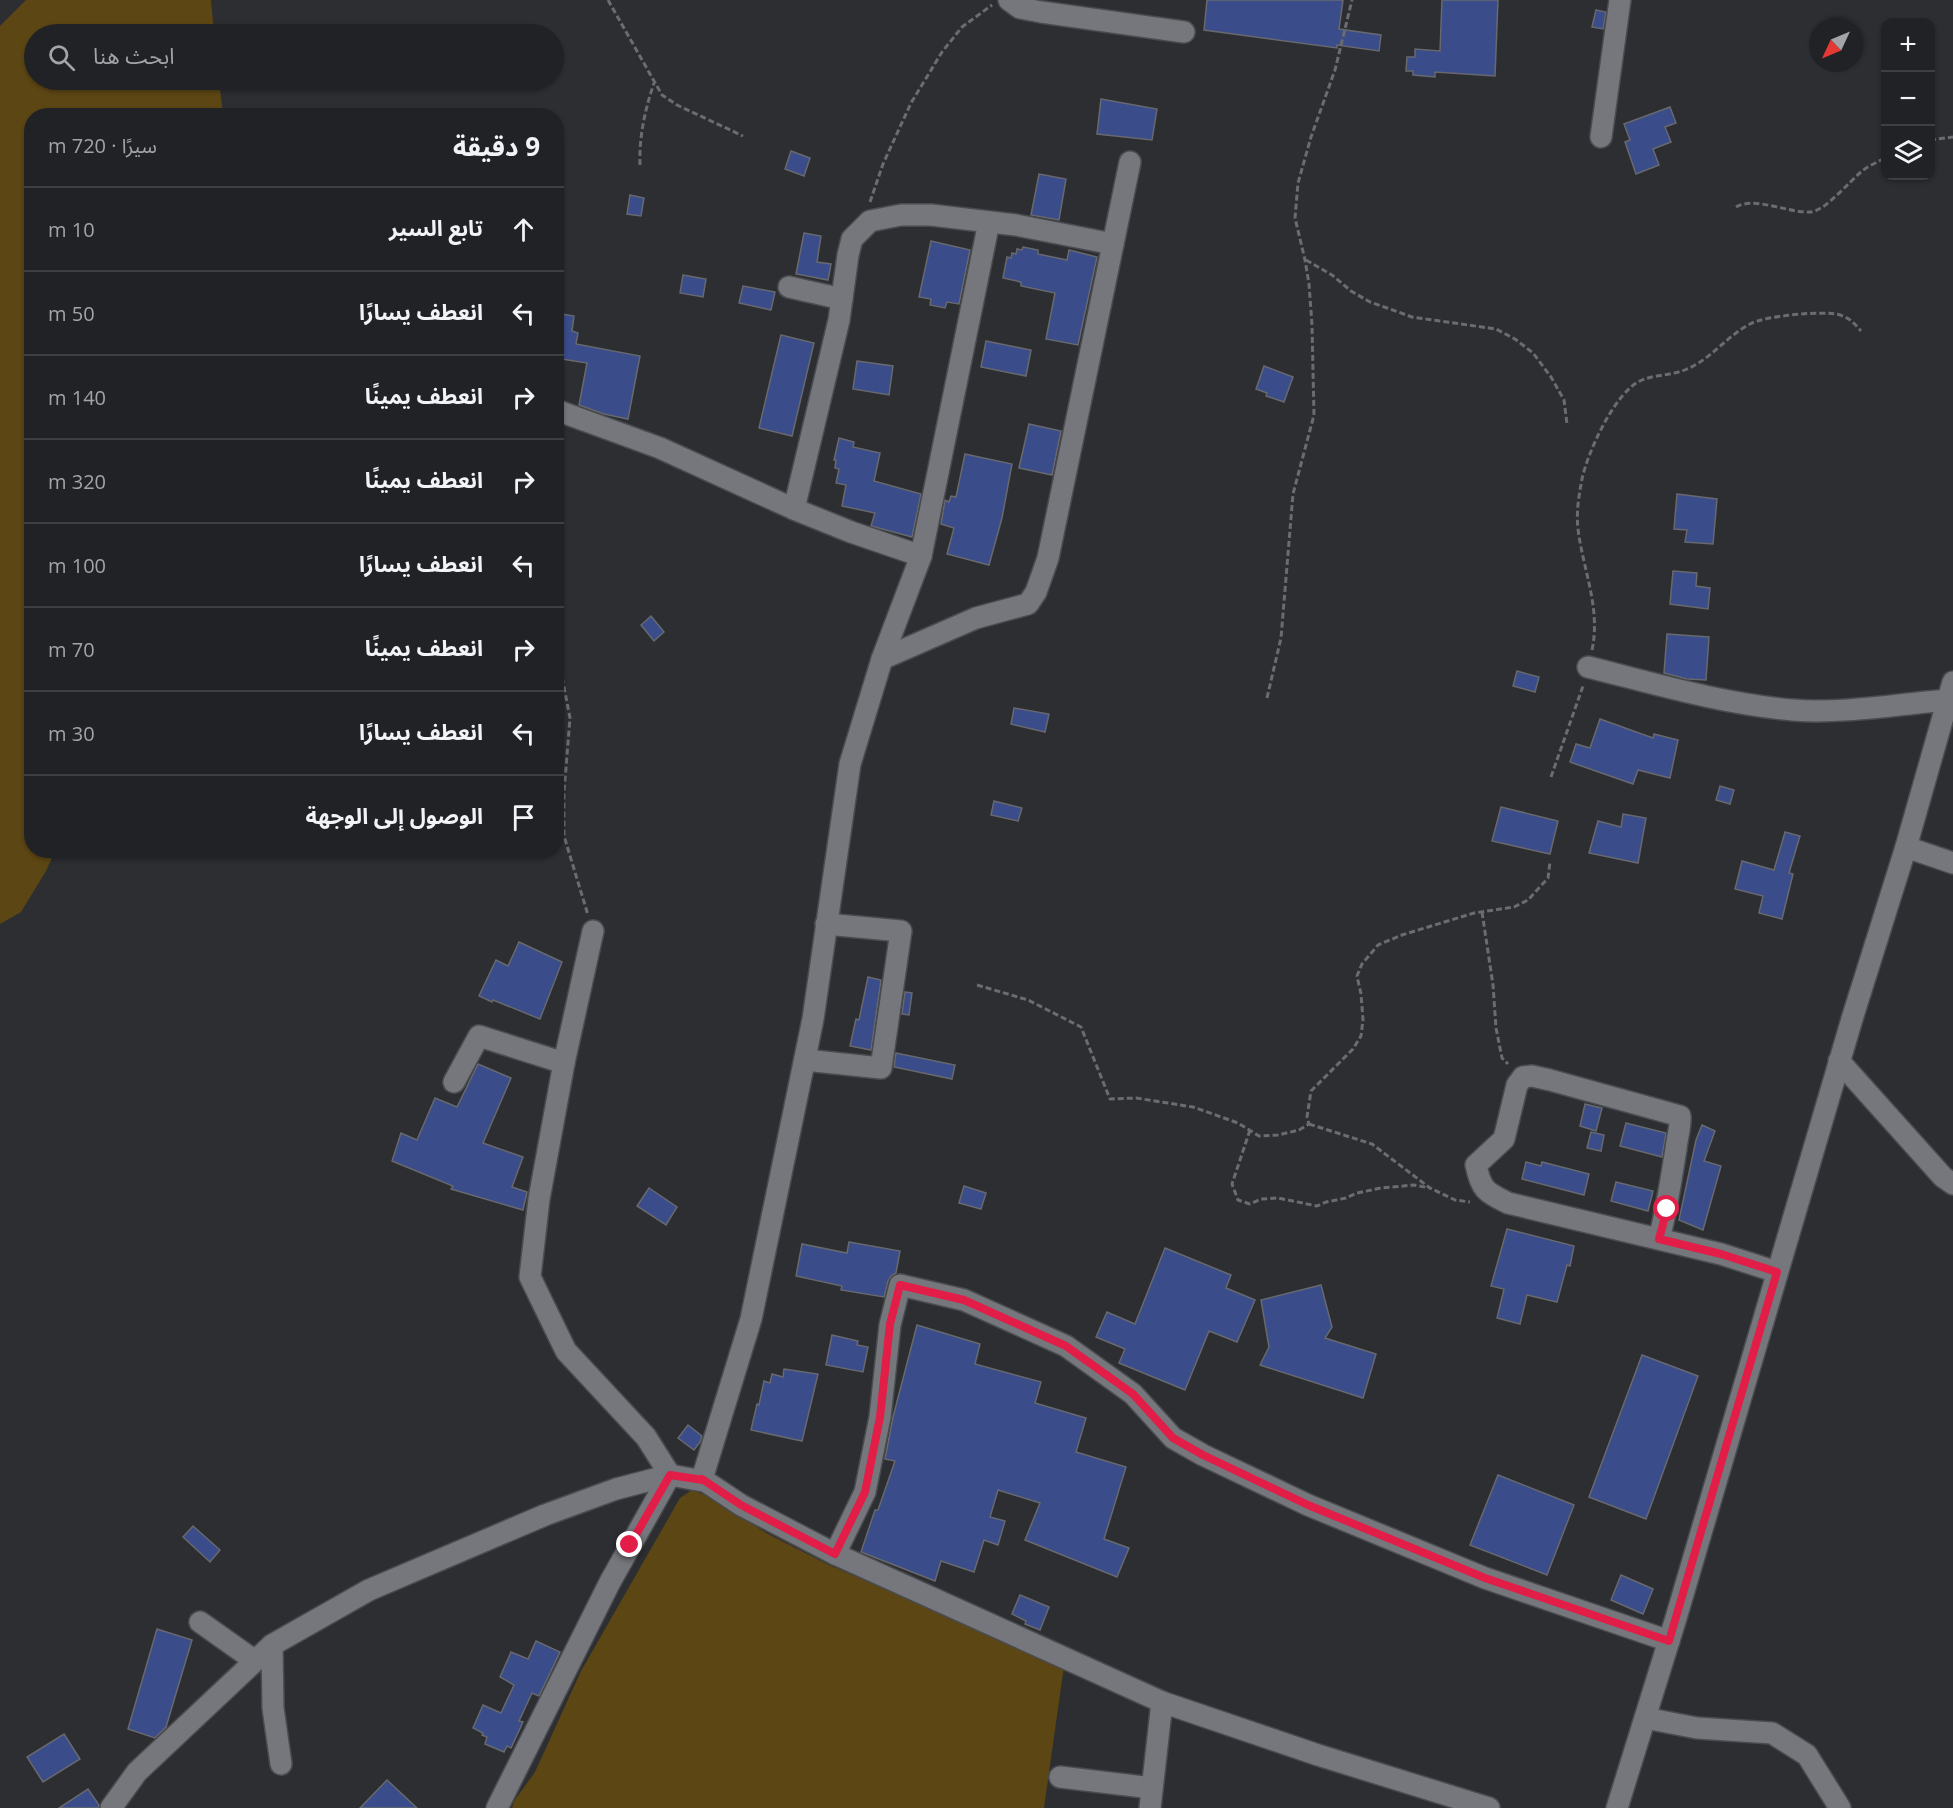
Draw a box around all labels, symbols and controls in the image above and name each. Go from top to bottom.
north arrow [1809,18,1863,72]
map controls [1881,18,1935,180]
button: + [1881,18,1935,72]
search box [24,24,564,90]
text: ابحث هنا [93,40,175,70]
icon: search [45,41,78,74]
button: − [1881,72,1935,126]
button: layers [1881,126,1935,180]
text: 9 دقيقة [453,128,540,164]
text: سيرًا · 720 m [48,132,157,159]
text: تابع السير [389,212,483,242]
icon: ahead [507,213,540,246]
text: 10 m [48,216,95,243]
text: انعطف يسارًا [359,296,483,326]
icon: left [507,297,540,330]
text: 50 m [48,300,95,327]
text: انعطف يمينًا [365,380,483,410]
icon: right [507,381,540,414]
text: 140 m [48,384,106,411]
text: انعطف يمينًا [365,464,483,494]
icon: right [507,465,540,498]
text: 320 m [48,468,106,495]
text: انعطف يسارًا [359,548,483,578]
icon: left [507,549,540,582]
text: 100 m [48,552,106,579]
text: انعطف يمينًا [365,632,483,662]
icon: right [507,633,540,666]
text: 70 m [48,636,95,663]
text: انعطف يسارًا [359,716,483,746]
icon: left [507,717,540,750]
text: 30 m [48,720,95,747]
text: الوصول إلى الوجهة [305,800,483,830]
icon: arrive [507,801,540,834]
route start [1653,1195,1679,1221]
route end [616,1531,642,1557]

